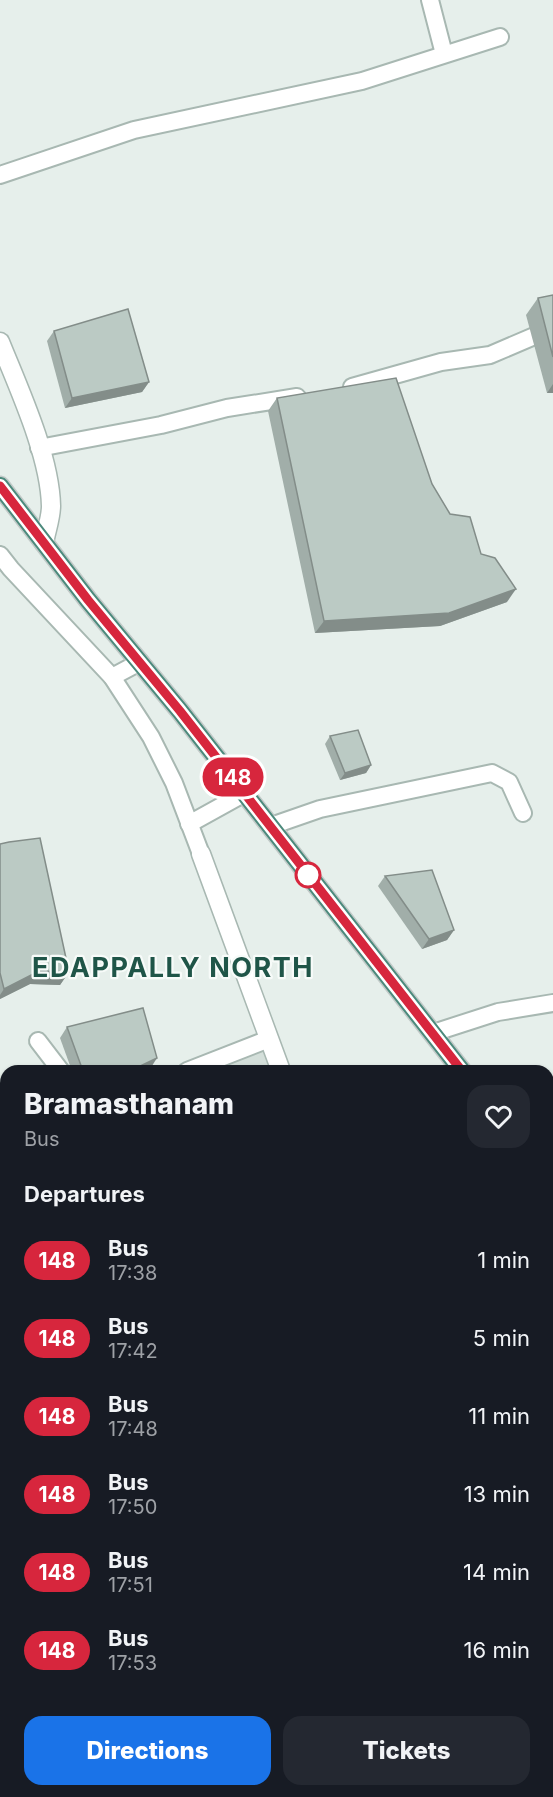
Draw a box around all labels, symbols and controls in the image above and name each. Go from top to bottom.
line badge: 148 [198,758,268,796]
text: 148 [215,765,251,790]
unlabelled marker [295,862,321,888]
district label: EDAPPALLY NORTH [32,951,314,984]
button: heart [467,1085,530,1148]
text: Bramasthanam [24,1087,234,1121]
text: Bus [24,1127,59,1151]
text: Departures [24,1181,145,1207]
text: Bus [108,1235,149,1261]
text: 1 min [477,1247,530,1273]
text: 148 [39,1248,75,1273]
text: 17:38 [108,1261,157,1285]
text: Bus [108,1313,149,1339]
text: 5 min [473,1325,530,1351]
text: 148 [39,1326,75,1351]
text: 17:42 [108,1339,158,1363]
text: Bus [108,1391,149,1417]
text: 11 min [468,1403,530,1429]
text: 148 [39,1404,75,1429]
text: 17:48 [108,1417,158,1441]
text: Bus [108,1469,149,1495]
text: 13 min [464,1481,530,1507]
text: 148 [39,1482,75,1507]
text: 17:50 [108,1495,157,1519]
text: Bus [108,1547,149,1573]
text: 14 min [463,1559,530,1585]
text: 148 [39,1560,75,1585]
text: 17:51 [108,1573,153,1597]
text: Bus [108,1625,149,1651]
text: 16 min [464,1637,530,1663]
text: 148 [39,1638,75,1663]
text: 17:53 [108,1651,157,1675]
button: Directions [24,1716,271,1785]
button: Tickets [283,1716,530,1785]

